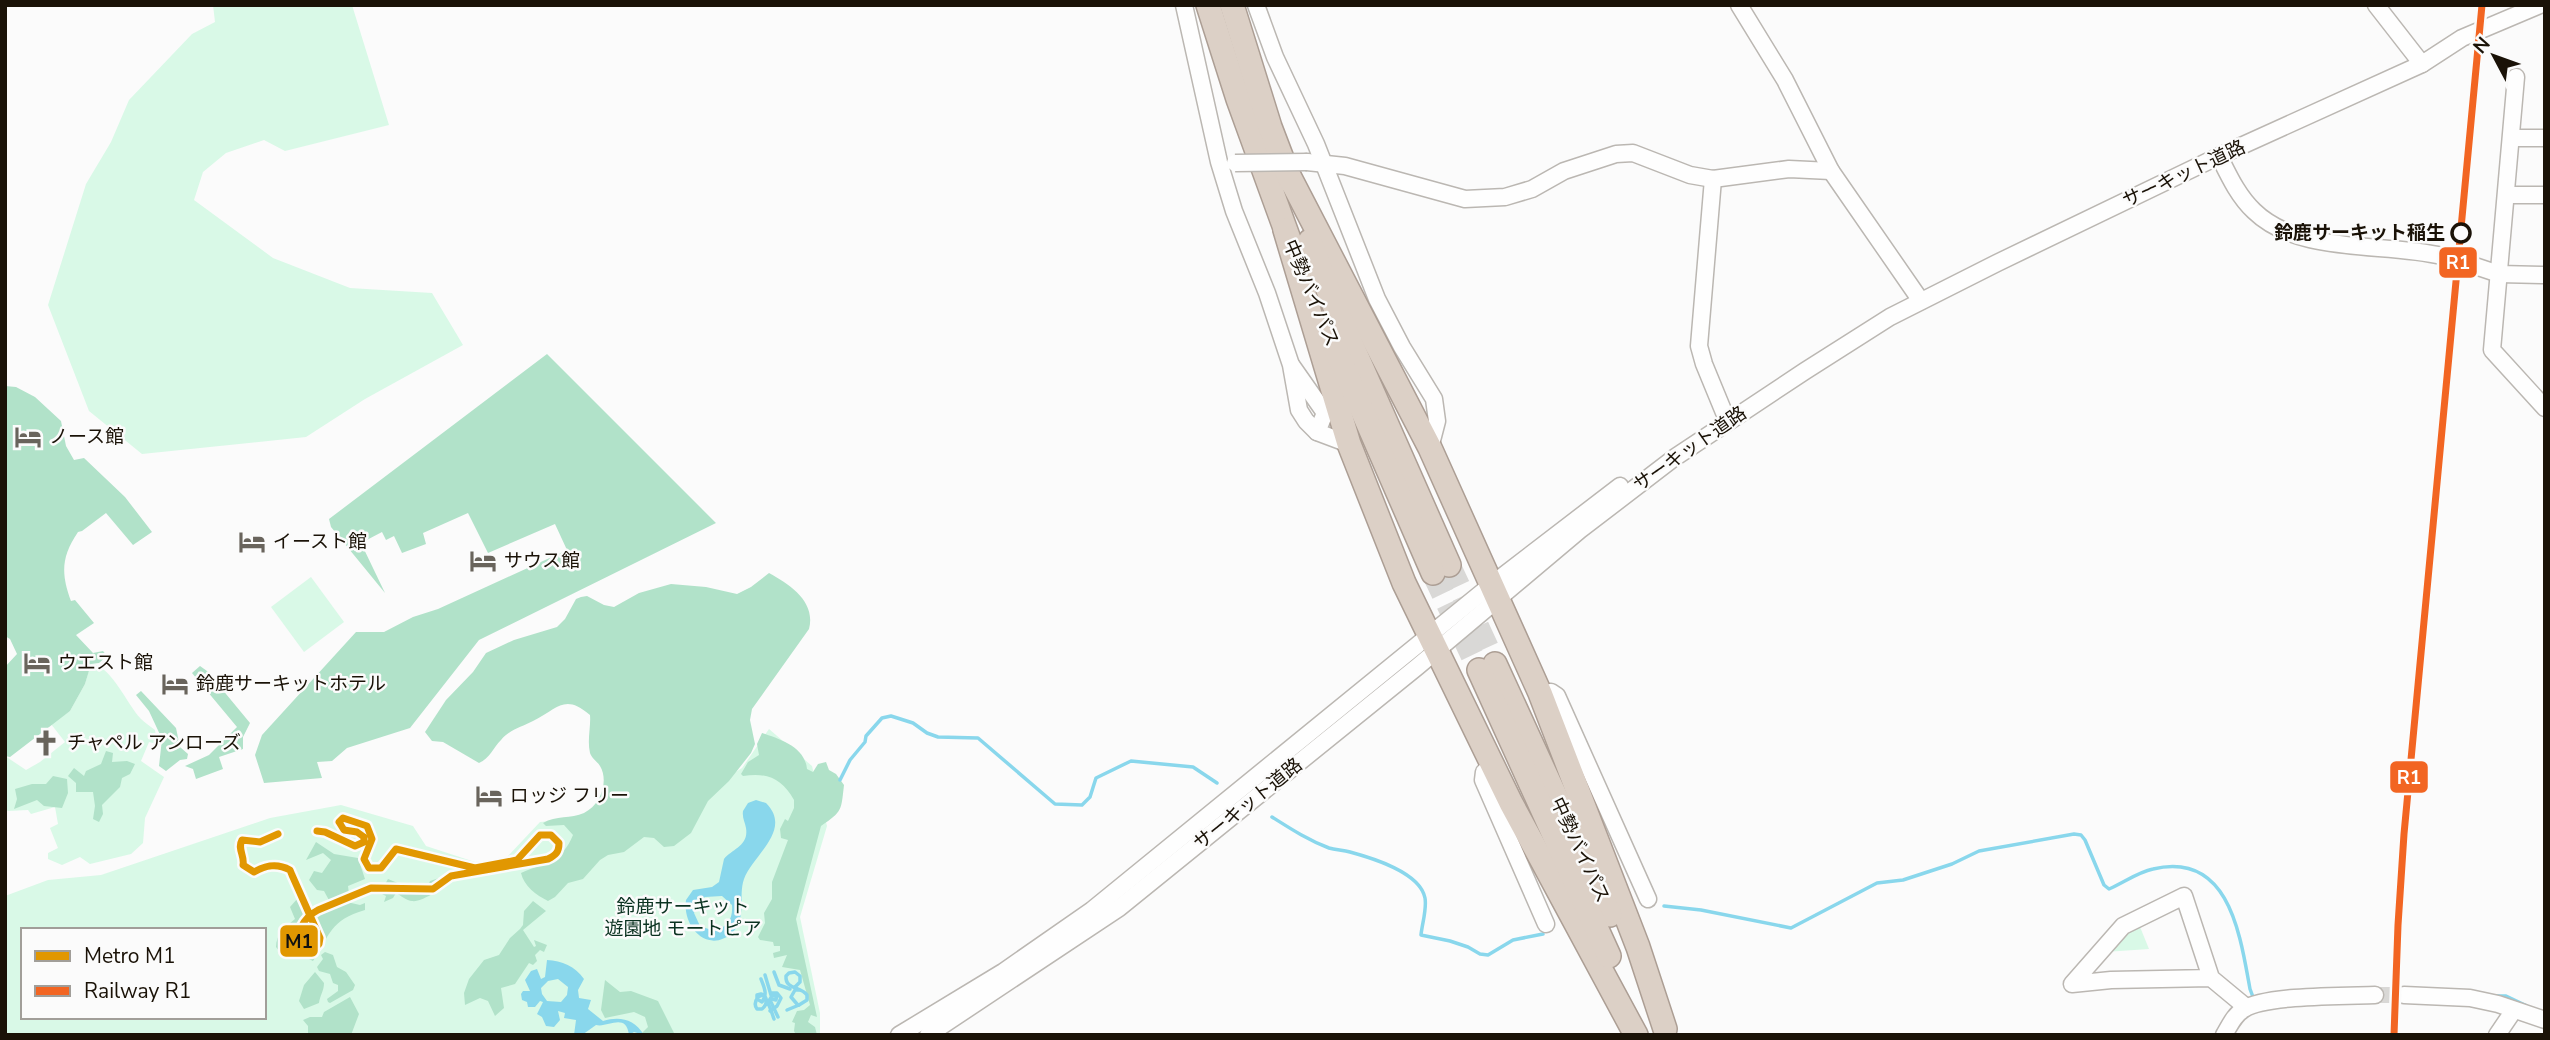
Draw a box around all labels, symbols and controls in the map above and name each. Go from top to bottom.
north arrow [2459,21,2529,91]
text: N [2467,32,2496,59]
street label: サーキット道路 [2118,134,2250,214]
place label: 鈴鹿サーキット稲生 [2274,220,2445,246]
marker: 鈴鹿サーキット稲生 [2451,223,2471,243]
street label: 中勢バイパス [1277,236,1345,350]
line badge: R1 [2438,246,2478,279]
text: R1 [2446,250,2470,276]
street label: サーキット道路 [1628,400,1752,498]
hotel icon: ノース館 [13,422,43,452]
place label: ノース館 [49,424,124,450]
hotel icon: イースト館 [237,527,267,557]
place label: イースト館 [273,529,367,555]
hotel icon: サウス館 [468,546,498,576]
place label: サウス館 [504,548,580,574]
hotel icon: ウエスト館 [22,648,52,678]
place label: ウエスト館 [58,650,153,676]
hotel icon: 鈴鹿サーキットホテル [160,669,190,699]
place label: 鈴鹿サーキットホテル [196,671,386,697]
church icon: チャペル アンローズ [31,728,61,758]
place label: チャペル アンローズ [67,730,241,756]
street label: サーキット道路 [1188,752,1308,856]
line badge: R1 [2389,760,2429,794]
text: R1 [2397,765,2421,791]
hotel icon: ロッジ フリー [474,781,504,811]
place label: ロッジ フリー [510,783,629,809]
street label: 中勢バイパス [1544,793,1616,907]
park label: 鈴鹿サーキット 遊園地 モートピア [605,894,761,942]
line badge: M1 [279,924,319,958]
legend [21,928,266,1019]
text: M1 [285,929,313,955]
text: Metro M1 [84,942,175,970]
text: Railway R1 [84,977,191,1005]

